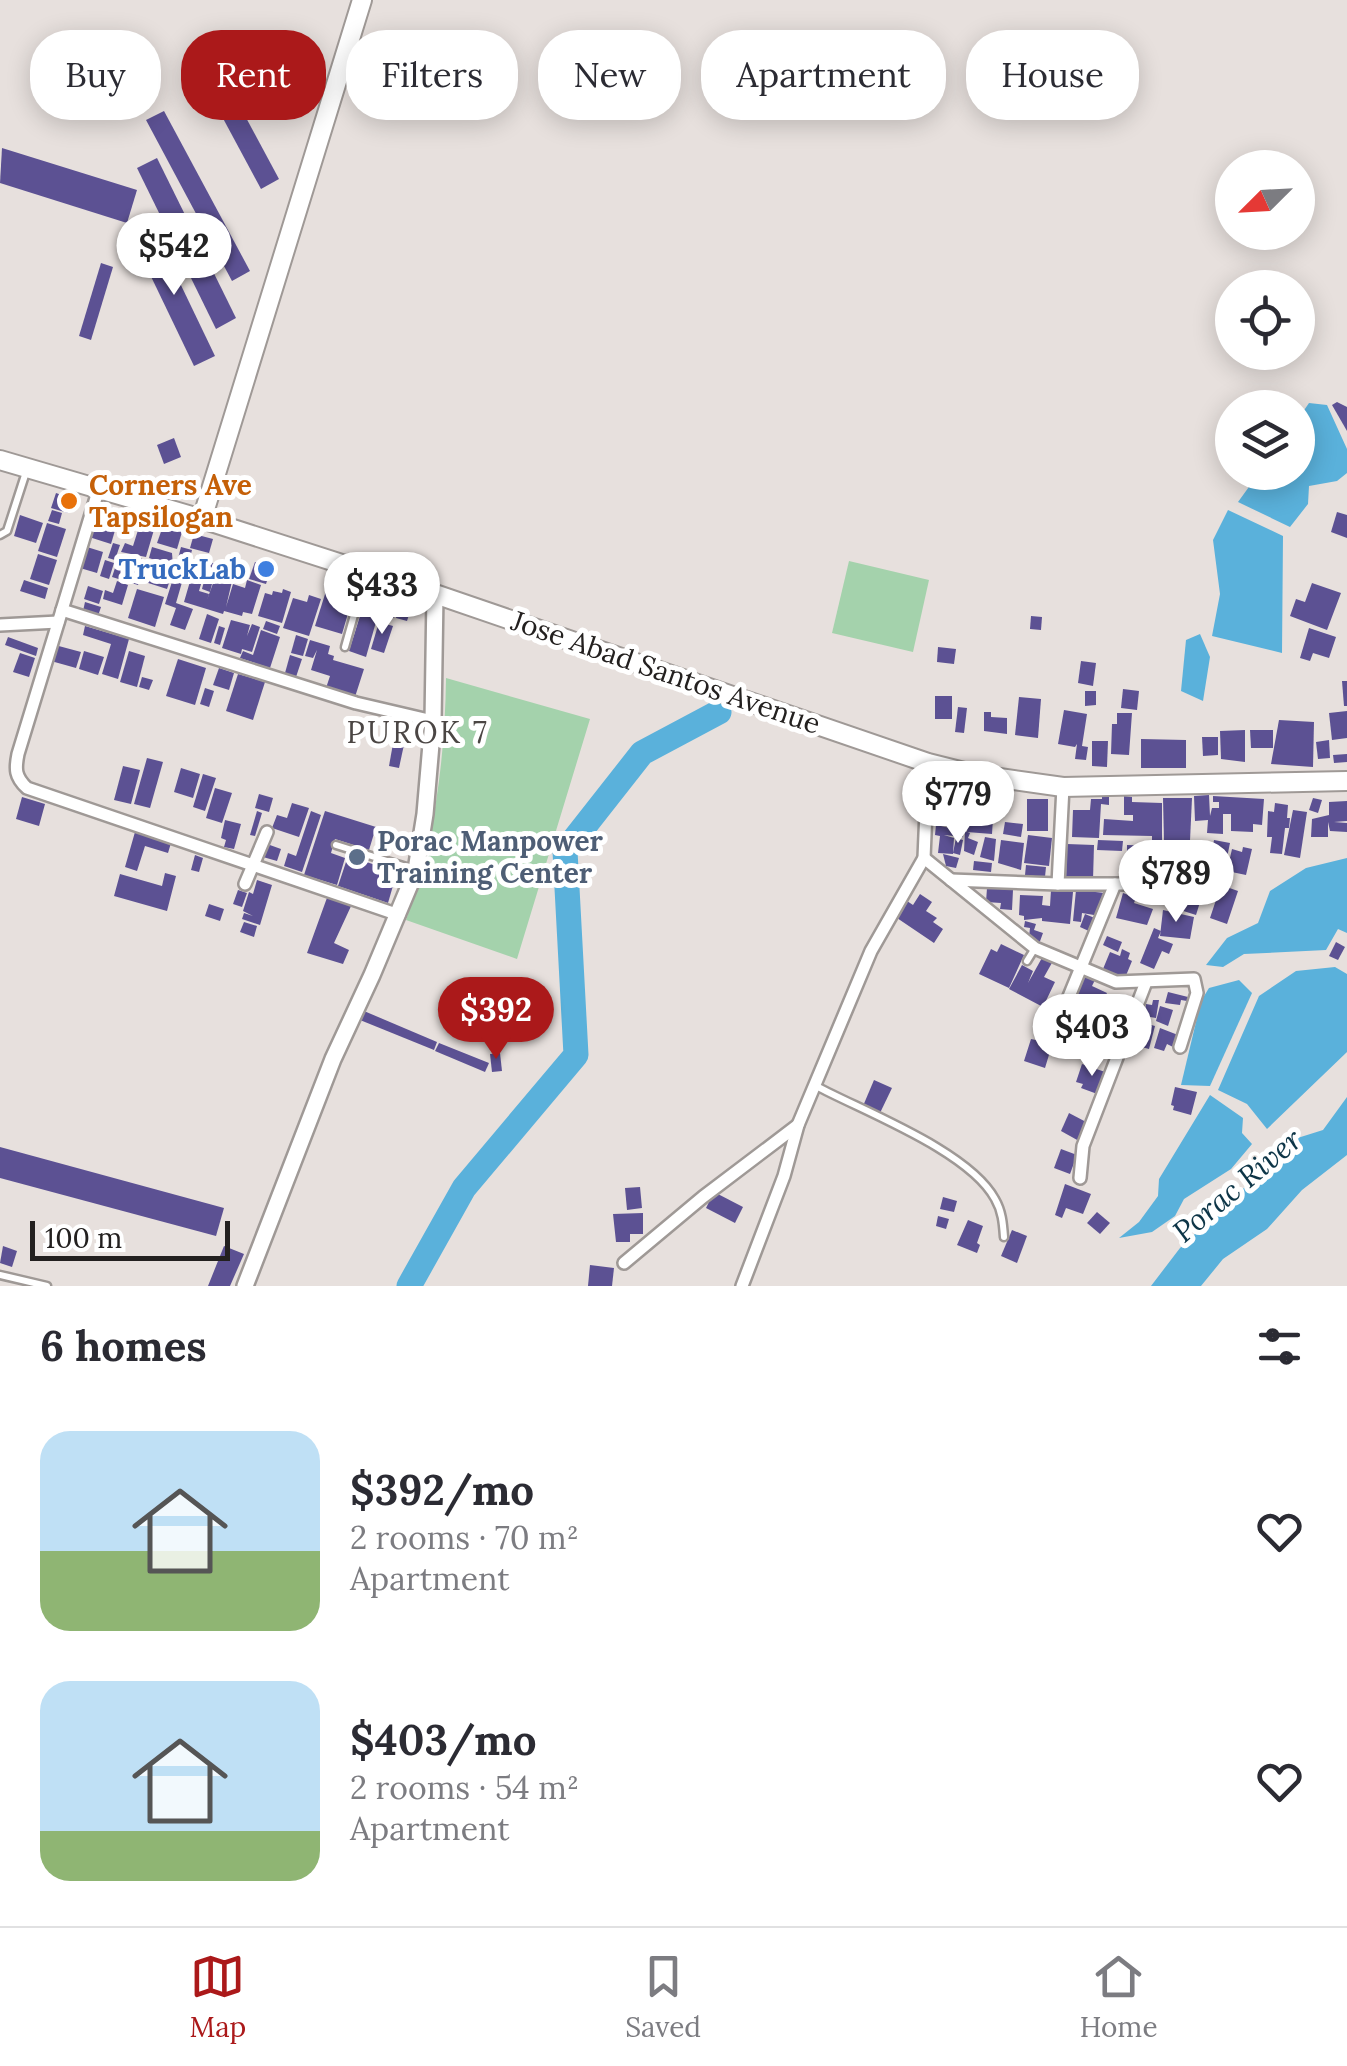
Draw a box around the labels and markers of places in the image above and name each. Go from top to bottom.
pin: $542 [115,213,233,298]
place label: Corners Ave Tapsilogan [89,467,252,535]
marker: Corners Ave Tapsilogan [58,490,80,512]
place label: TruckLab [118,551,246,587]
pin: $433 [323,552,441,637]
marker: TruckLab [255,558,277,580]
pin: $779 [899,761,1017,846]
place label: Porac Manpower Training Center [377,823,603,891]
pin: $789 [1117,840,1235,925]
marker: Porac Manpower Training Center [346,846,368,868]
pin: $392 [437,977,555,1062]
pin: $403 [1033,994,1151,1079]

